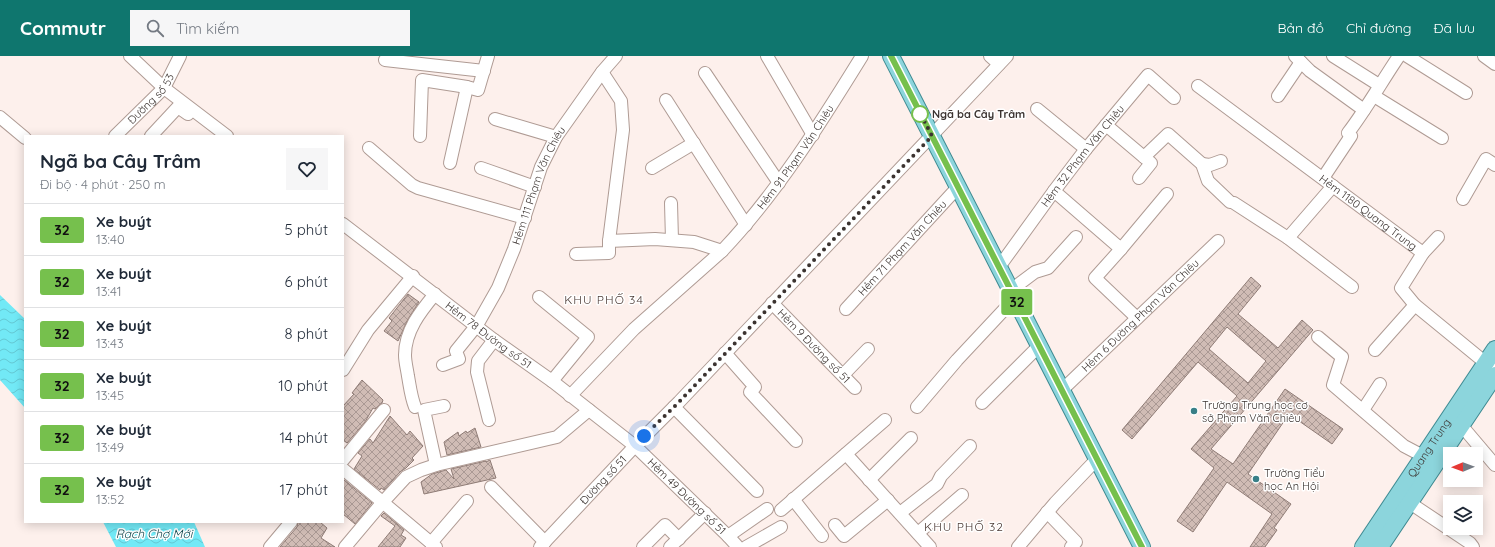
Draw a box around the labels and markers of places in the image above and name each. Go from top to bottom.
marker: Ngã ba Cây Trâm [911,105,929,123]
place label: Ngã ba Cây Trâm [932,107,1025,121]
place label: Trường Trung học cơ sở Phạm Văn Chiêu [1202,398,1308,425]
marker: Trường Trung học cơ sở Phạm Văn Chiêu [1189,406,1199,416]
place label: Trường Tiểu học An Hội [1264,466,1325,493]
marker: Trường Tiểu học An Hội [1251,474,1261,484]

